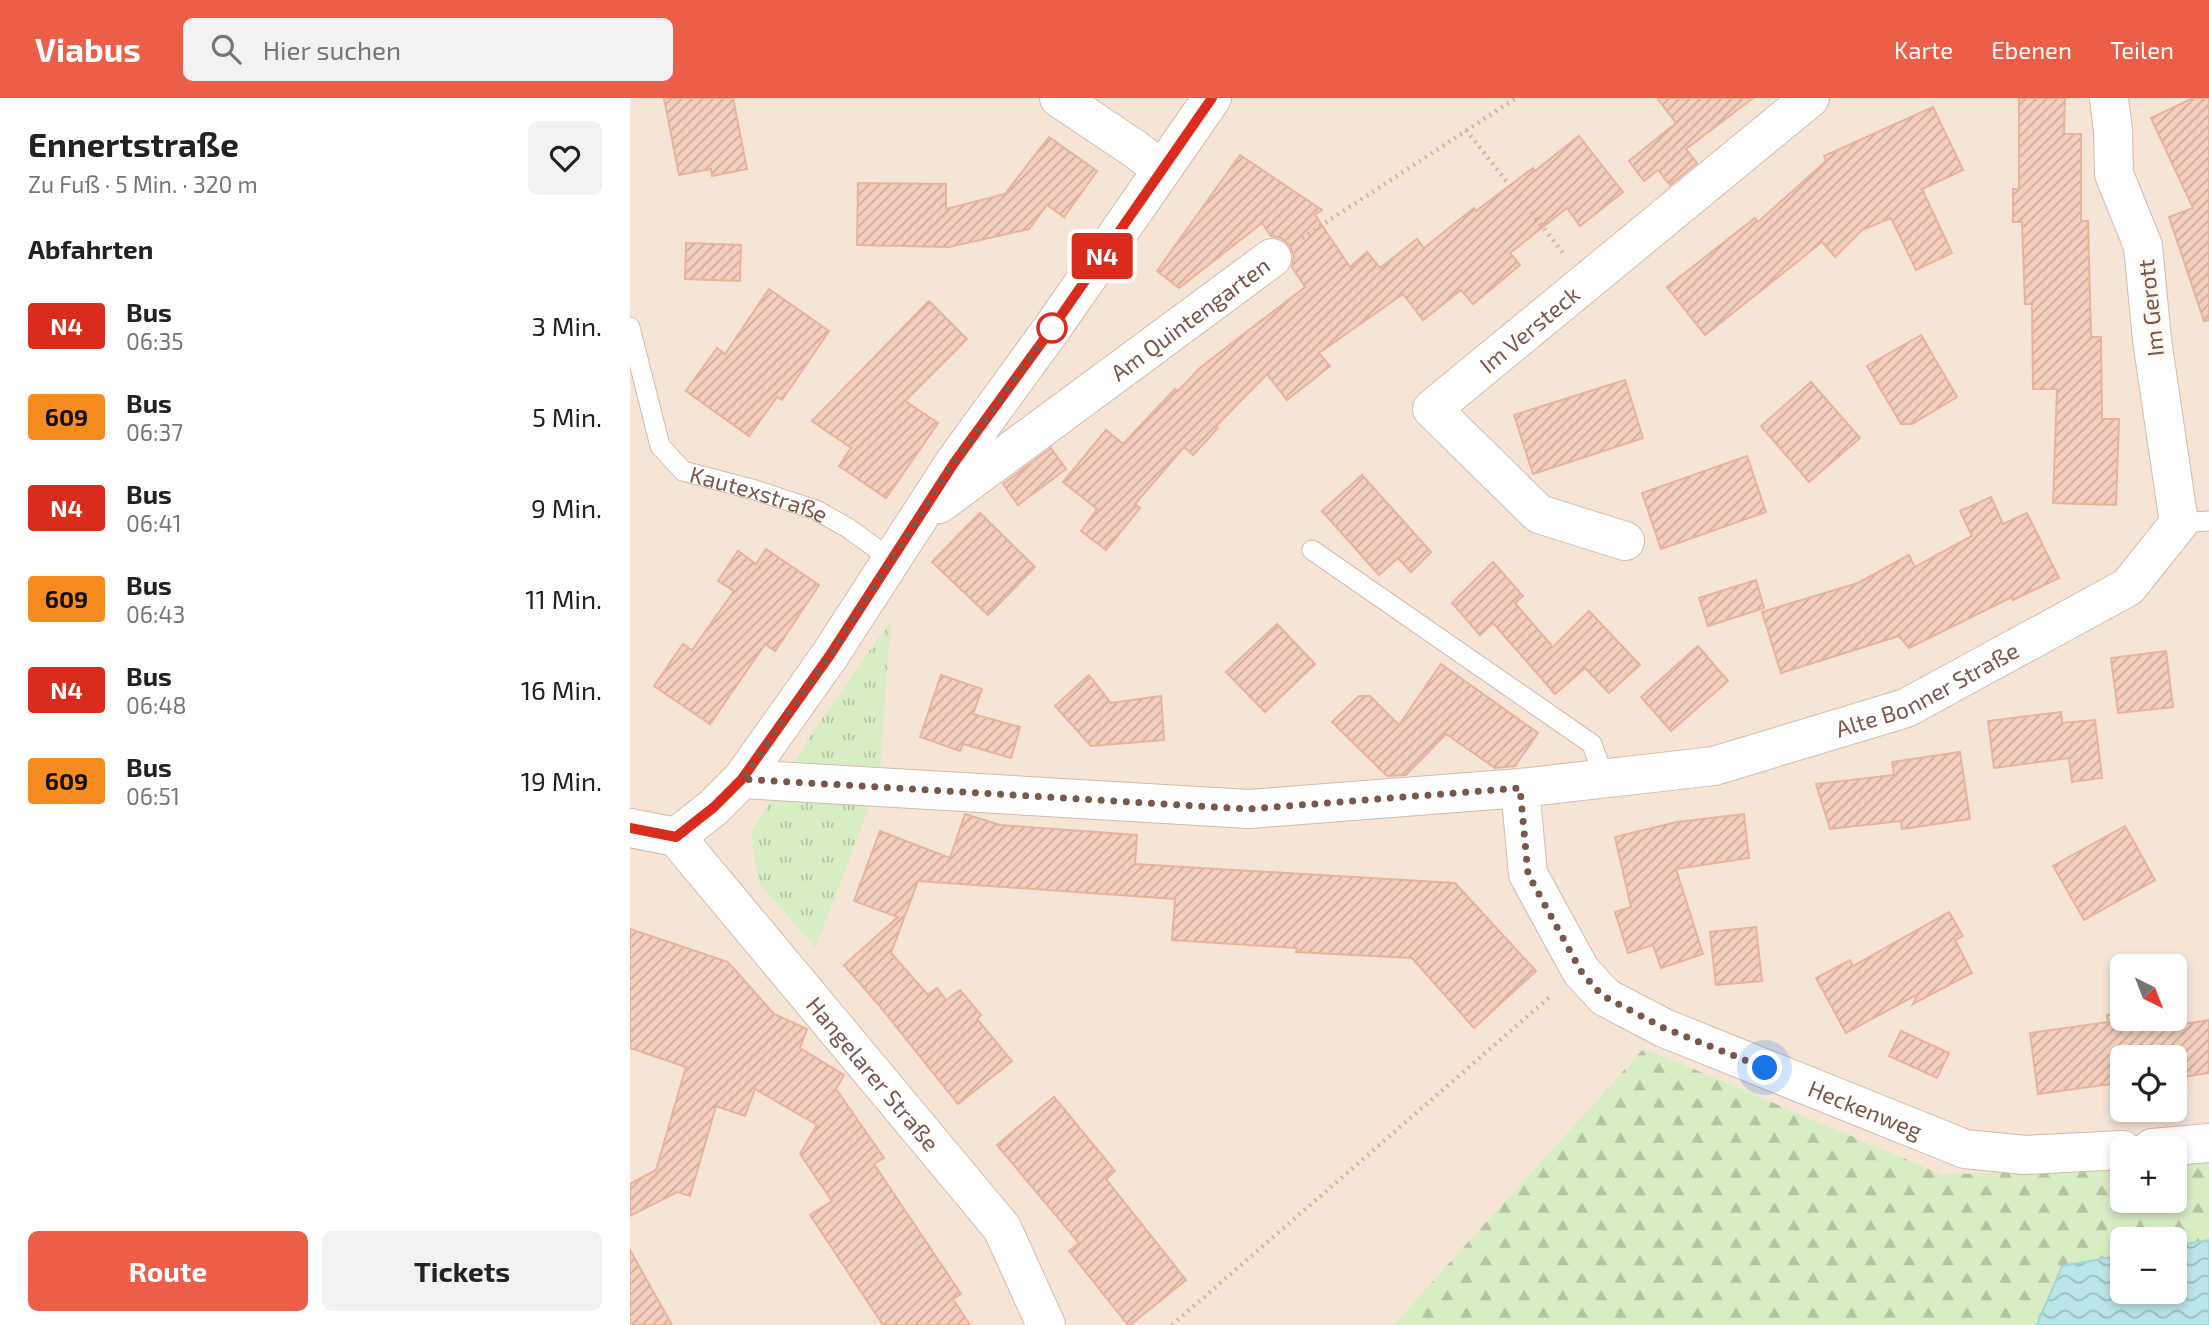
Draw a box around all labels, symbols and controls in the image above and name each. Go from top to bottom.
search box [183,18,673,81]
text: Viabus [35,29,141,69]
icon: search [207,30,245,68]
text: Hier suchen [263,34,401,65]
text: Karte [1894,35,1953,64]
text: Ebenen [1991,35,2072,64]
text: Teilen [2110,35,2174,64]
button: heart [528,121,602,195]
text: Ennertstraße [28,124,239,164]
text: Zu Fuß · 5 Min. · 320 m [28,170,258,198]
text: Abfahrten [28,233,153,264]
line badge: N4 [1070,233,1134,279]
text: N4 [1086,241,1118,270]
street label: Am Quintengarten [1105,251,1275,387]
street label: Im Gerott [2131,258,2169,358]
street label: Im Versteck [1474,279,1585,378]
text: Bus [126,296,172,327]
text: 3 Min. [531,310,602,341]
text: N4 [50,311,83,340]
unlabelled marker [1037,313,1067,343]
text: 06:35 [126,327,184,355]
text: Bus [126,387,172,418]
text: 5 Min. [532,401,602,432]
text: 609 [45,402,88,431]
text: 06:37 [126,418,183,446]
street label: Kautexstraße [687,459,833,528]
text: Bus [126,478,172,509]
text: 9 Min. [531,492,602,523]
text: N4 [50,493,83,522]
text: 06:41 [126,509,182,537]
text: Bus [126,569,172,600]
text: 11 Min. [525,583,602,614]
text: 609 [45,584,88,613]
text: 06:43 [126,600,185,628]
street label: Alte Bonner Straße [1832,635,2023,742]
text: Bus [126,660,172,691]
text: 16 Min. [521,674,602,705]
text: N4 [50,675,83,704]
text: 06:48 [126,691,187,719]
text: Bus [126,751,172,782]
text: 19 Min. [521,765,602,796]
text: 609 [45,766,88,795]
text: 06:51 [126,782,180,810]
north arrow [2110,954,2188,1031]
map controls [2110,954,2187,1304]
street label: Hangelarer Straße [801,991,946,1156]
button: locate [2110,1045,2187,1122]
your location [1747,1050,1782,1085]
street label: Heckenweg [1804,1074,1927,1144]
button: + [2110,1136,2187,1213]
button: − [2110,1227,2187,1304]
button: Route [28,1231,308,1311]
button: Tickets [322,1231,602,1311]

